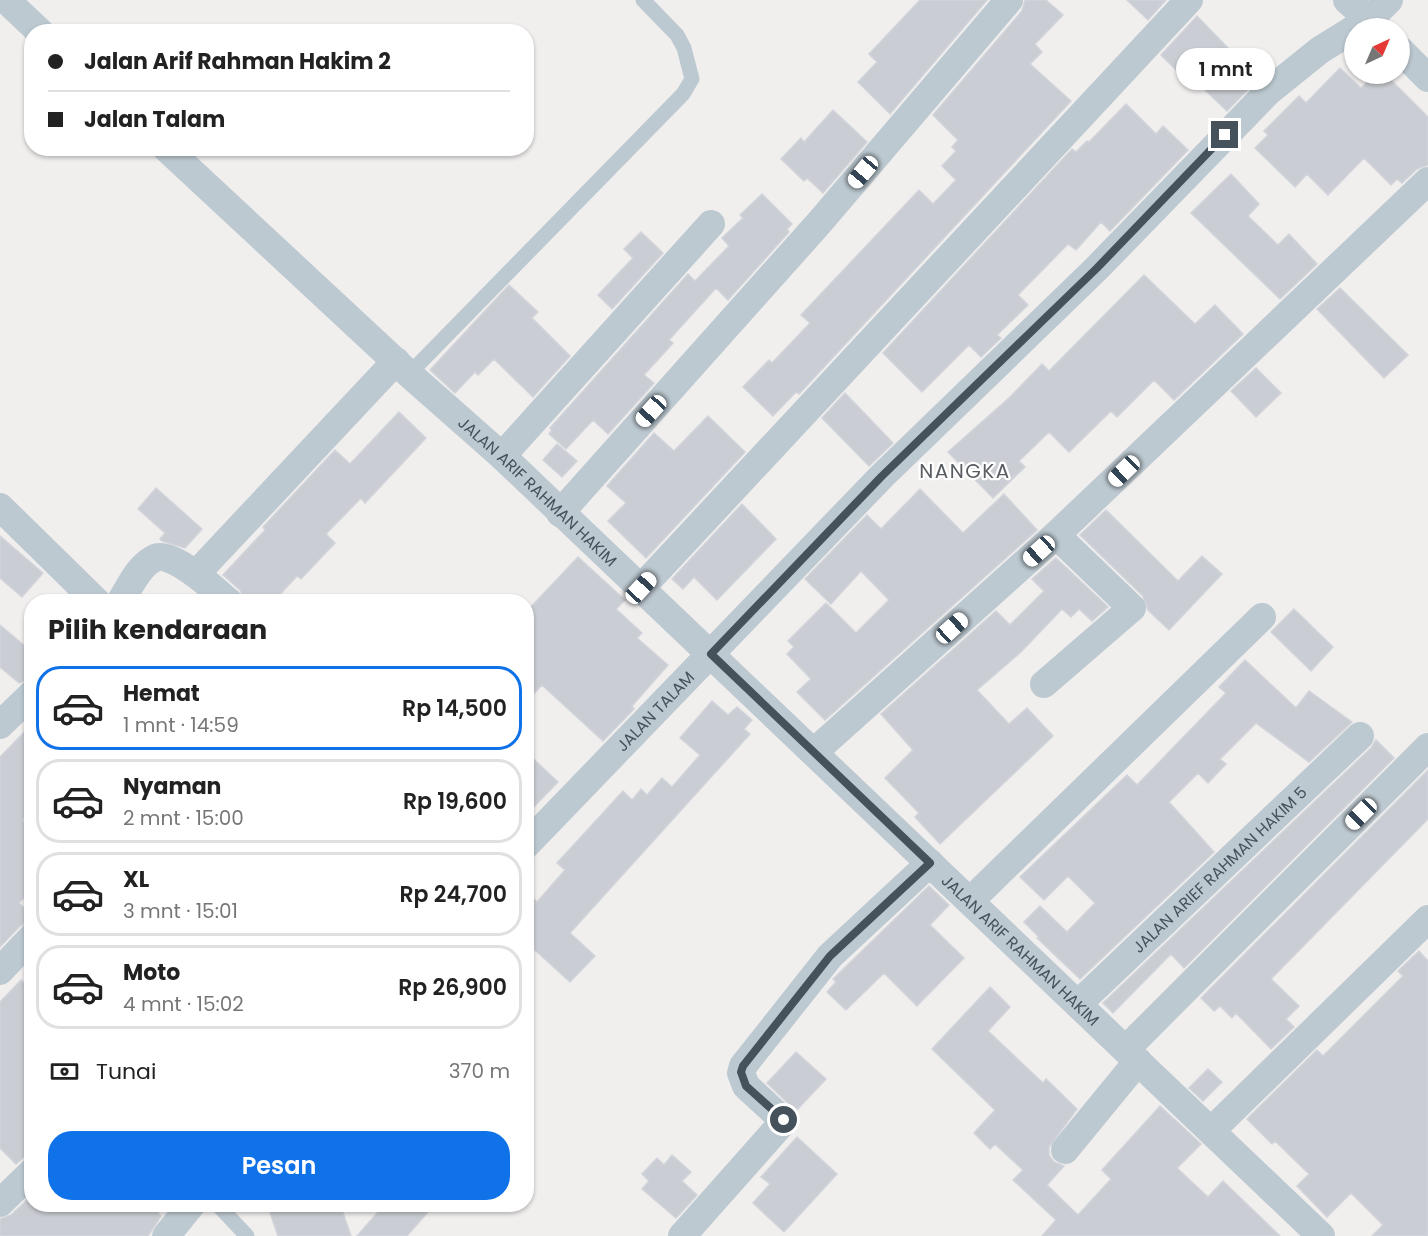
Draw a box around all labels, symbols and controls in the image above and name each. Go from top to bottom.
north arrow [1344,18,1410,84]
map controls [1344,18,1410,84]
text: Jalan Arif Rahman Hakim 2 [84,46,391,77]
callout: 1 mnt [1176,48,1274,90]
text: 1 mnt [1199,55,1252,83]
text: Jalan Talam [84,104,225,135]
route end [1211,121,1238,148]
car [845,152,881,192]
car [632,392,670,430]
street label: JALAN ARIF RAHMAN HAKIM [453,411,622,571]
car [1105,452,1143,490]
district label: NANGKA [919,457,1011,485]
car [1020,532,1058,570]
car [622,569,660,607]
car [933,609,971,647]
text: Pilih kendaraan [48,611,267,648]
street label: JALAN TALAM [611,666,699,756]
text: Hemat [123,678,200,709]
icon: car [51,681,105,735]
text: Rp 14,500 [402,693,507,724]
text: 1 mnt · 14:59 [123,711,239,739]
text: Nyaman [123,771,221,802]
icon: car [51,774,105,828]
street label: JALAN ARIEF RAHMAN HAKIM 5 [1127,781,1312,958]
text: Rp 19,600 [403,786,507,817]
car [1342,795,1380,833]
text: 2 mnt · 15:00 [123,804,244,832]
text: XL [123,864,149,895]
icon: car [51,867,105,921]
street label: JALAN ARIF RAHMAN HAKIM [937,869,1105,1031]
text: Rp 24,700 [400,879,507,910]
text: 3 mnt · 15:01 [123,897,238,925]
text: Moto [123,957,180,988]
icon: car [51,960,105,1014]
text: Rp 26,900 [398,972,507,1003]
text: 4 mnt · 15:02 [123,990,244,1018]
icon: cash [48,1055,81,1088]
text: Tunai [96,1056,156,1087]
text: 370 m [449,1057,510,1085]
route start [770,1106,797,1133]
button: Pesan [48,1131,510,1200]

